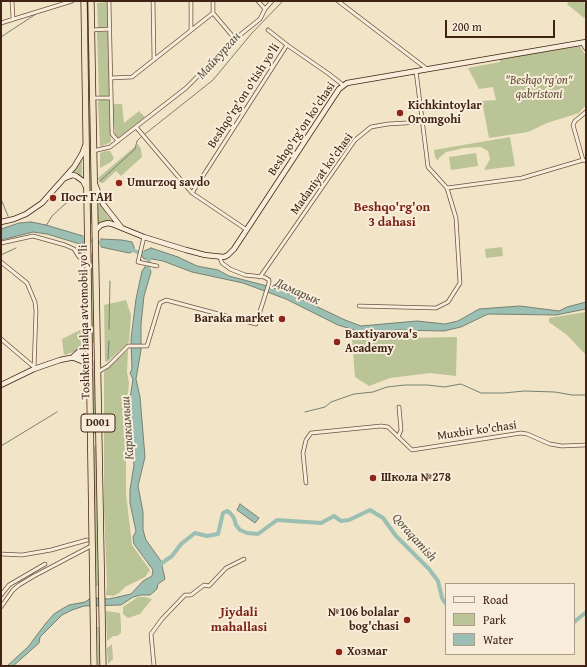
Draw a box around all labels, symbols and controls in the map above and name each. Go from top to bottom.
scale bar [447,12,557,38]
text: 200 m [452,18,482,35]
water label: Майкурган [194,29,244,83]
street label: Beshqo'rg'on o'tish yo'li [205,41,283,151]
park label: "Beshqo'rg'on" qabristoni [505,74,573,102]
street label: Beshqo'rg'on ko'chasi [265,79,339,179]
place label: Kichkintoylar Oromgohi [408,99,482,127]
marker: Kichkintoylar Oromgohi [395,108,405,118]
street label: Madaniyat ko'chasi [288,131,356,217]
place label: Umurzoq savdo [127,176,210,190]
marker: Umurzoq savdo [114,178,124,188]
place label: Пост ГАИ [61,191,112,205]
marker: Пост ГАИ [48,193,58,203]
district label: Beshqo'rg'on 3 dahasi [354,200,430,231]
street label: Toshkent halqa avtomobil yo'li [76,245,94,399]
water label: Дамарык [272,275,322,309]
place label: Baraka market [194,312,274,326]
marker: Baraka market [277,314,287,324]
place label: Baxtiyarova's Academy [345,328,417,356]
marker: Baxtiyarova's Academy [332,337,342,347]
water label: Каракамыш [118,396,138,460]
road number: D001 [81,414,115,432]
street label: Muxbir ko'chasi [436,418,518,444]
place label: Школа №278 [381,471,451,485]
marker: Школа №278 [368,473,378,483]
water label: Qoraqamish [388,511,440,565]
legend [445,583,575,655]
text: Road [483,591,508,608]
district label: Jiydali mahallasi [211,605,267,636]
place label: №106 bolalar bog'chasi [328,606,399,634]
text: Park [483,611,506,628]
marker: №106 bolalar bog'chasi [402,615,412,625]
text: Water [483,631,513,648]
place label: Хозмаг [347,645,387,659]
marker: Хозмаг [334,647,344,657]

